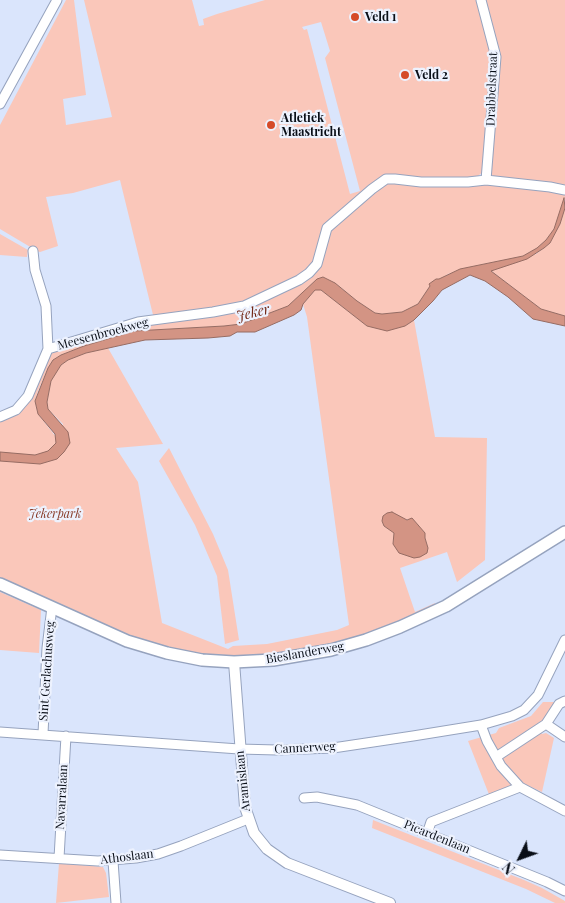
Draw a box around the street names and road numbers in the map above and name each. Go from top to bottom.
street label: Drabbelstraat [484,52,500,126]
street label: Meesenbroekweg [56,315,150,353]
street label: Sint Gerlachusweg [36,621,58,721]
street label: Bieslanderweg [265,639,345,667]
street label: Cannerweg [274,739,336,757]
street label: Aramislaan [233,750,253,812]
street label: Navarralaan [53,764,71,830]
street label: Picardenlaan [402,817,472,857]
street label: Athoslaan [100,847,154,867]

